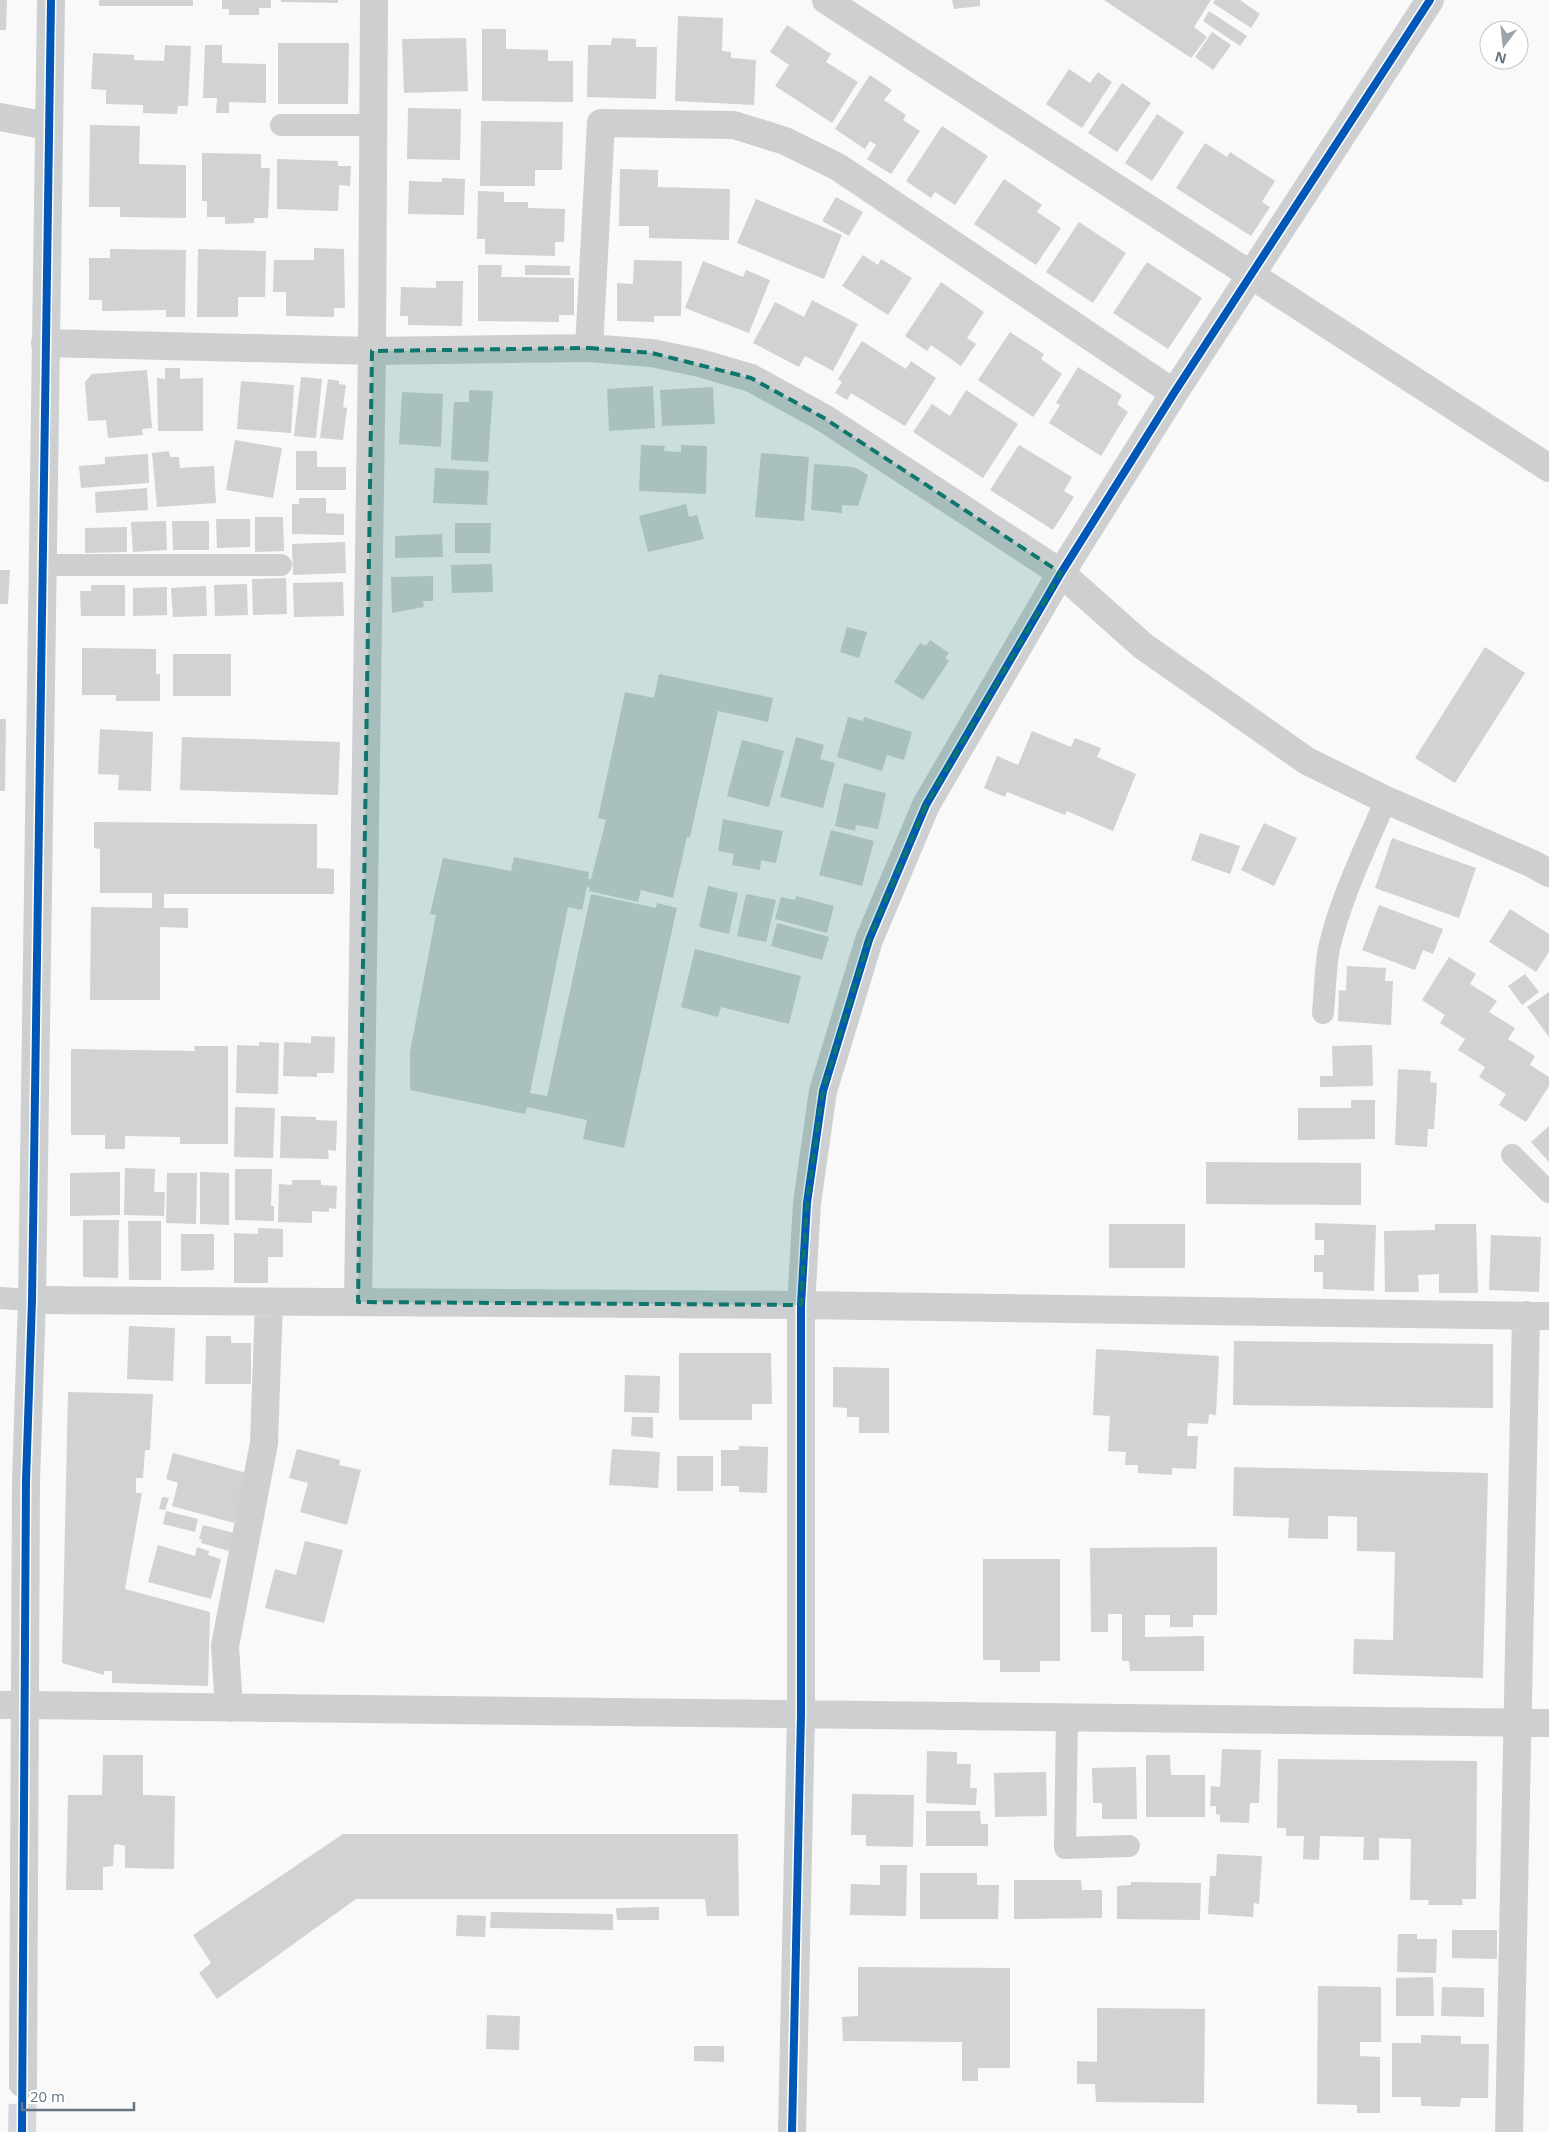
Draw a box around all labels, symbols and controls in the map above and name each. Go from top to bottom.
north arrow [1479,20,1529,70]
text: N [1493,47,1508,69]
scale bar [22,2080,135,2112]
text: 20 m [30,2086,65,2106]

